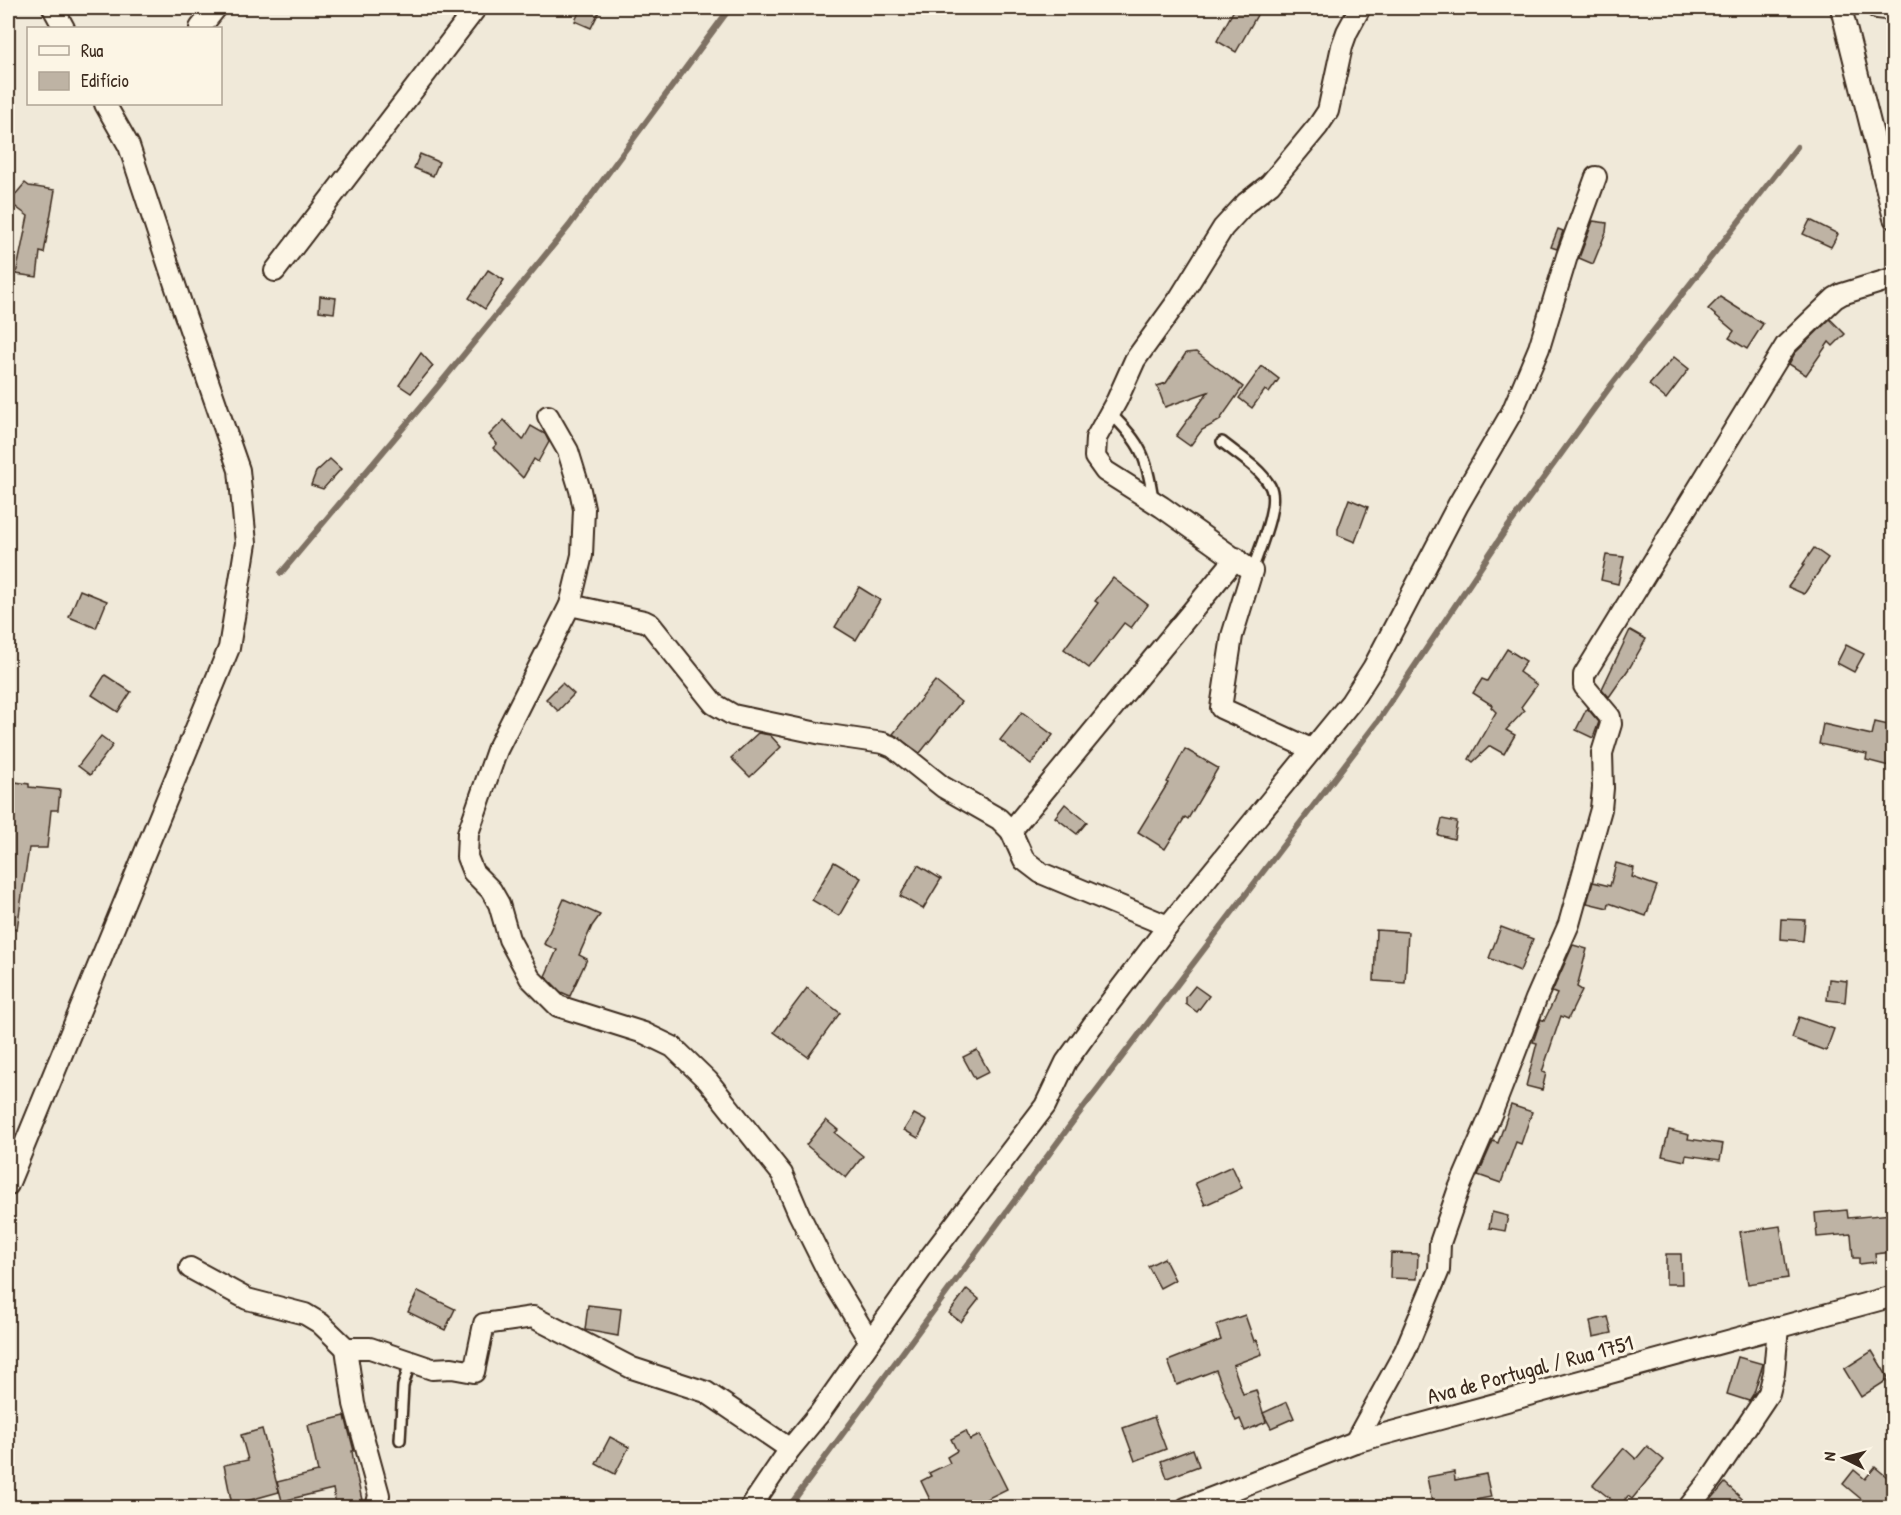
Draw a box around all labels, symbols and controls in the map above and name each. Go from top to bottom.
legend [27,27,222,105]
text: Rua [81,38,103,63]
text: Edifício [81,68,129,93]
street label: Ava de Portugal / Rua 1751 [1424,1327,1636,1411]
north arrow [1814,1428,1874,1488]
text: N [1818,1451,1841,1462]

